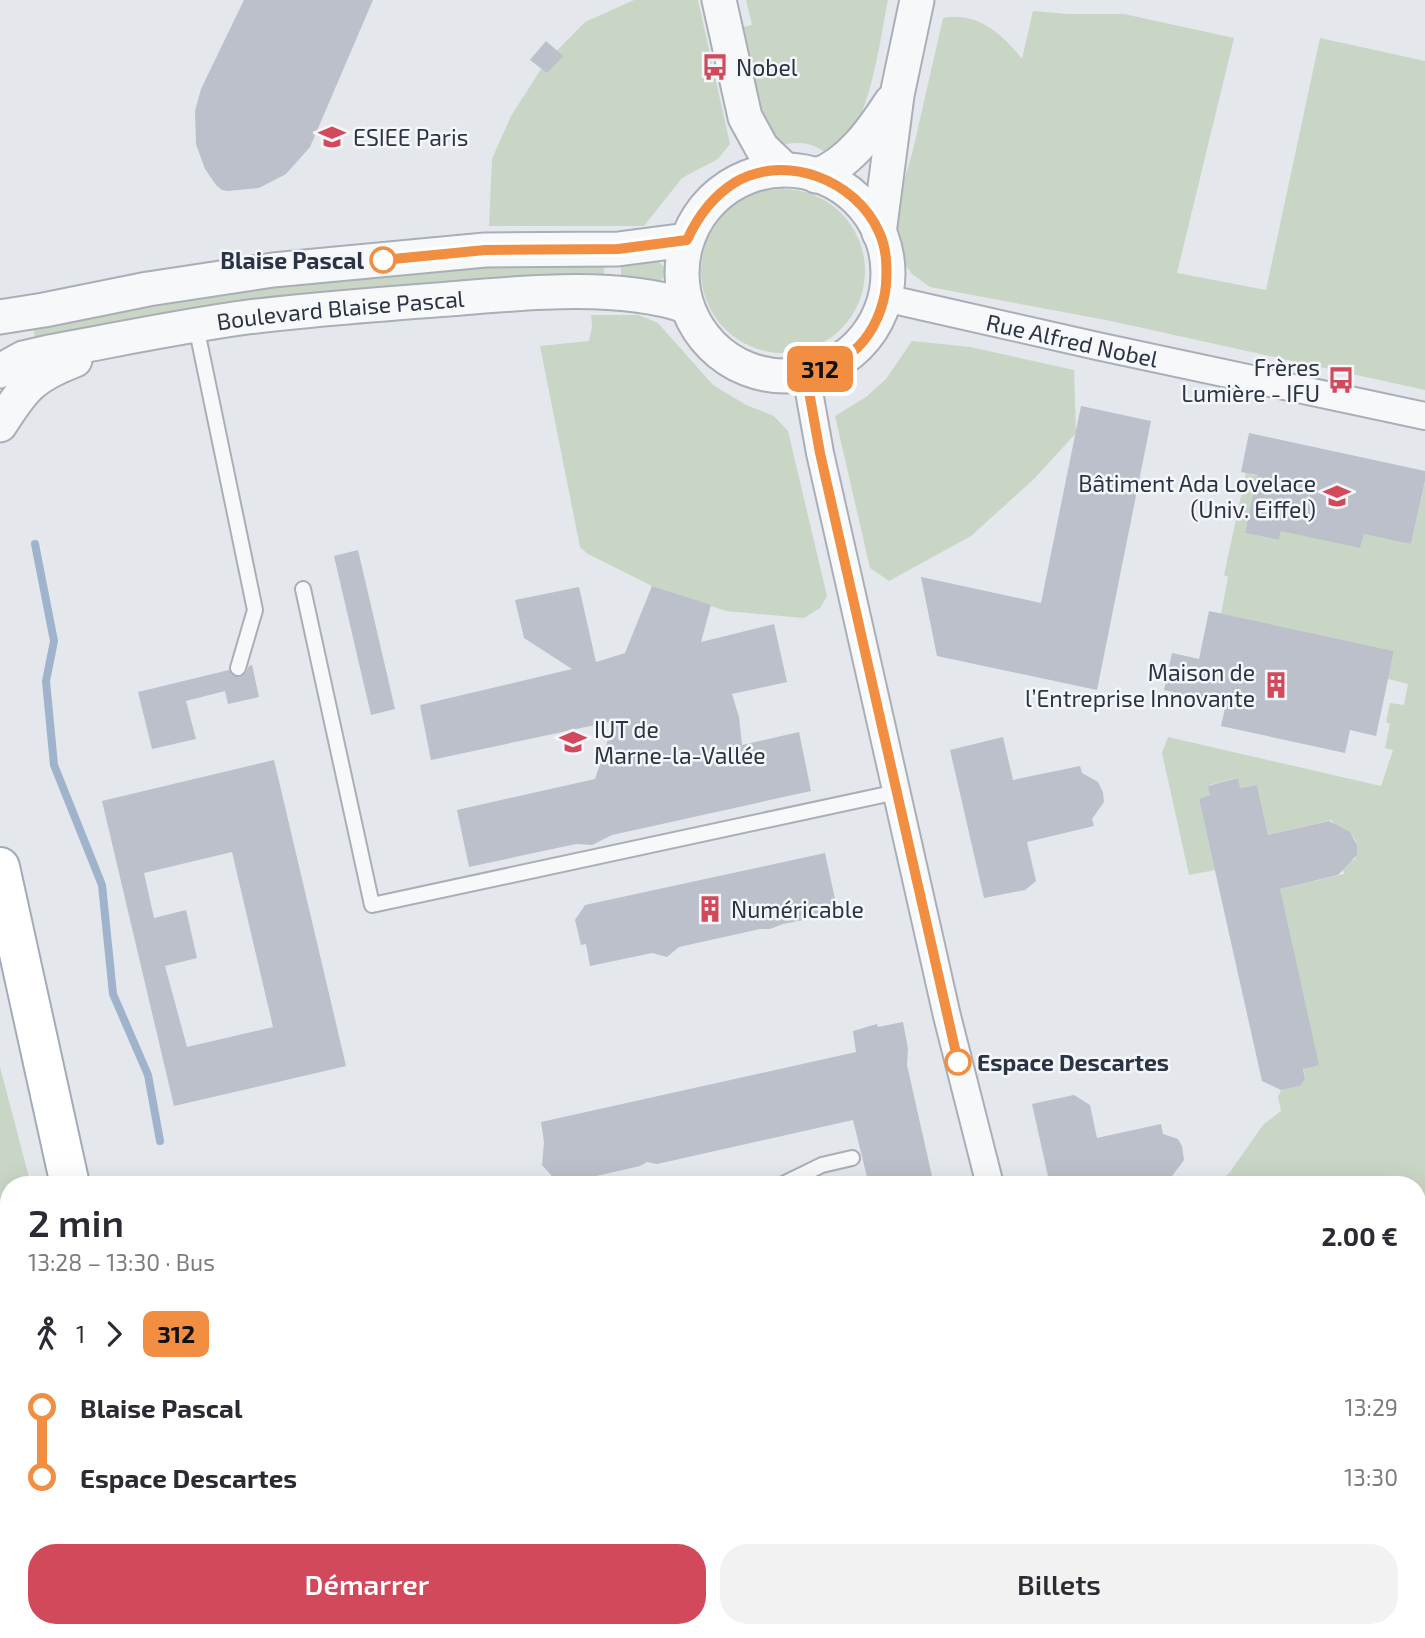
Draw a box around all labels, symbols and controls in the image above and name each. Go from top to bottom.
bus stop icon: Nobel [700,52,730,82]
place label: Nobel [736,53,798,81]
school or university icon: ESIEE Paris [317,122,347,152]
place label: ESIEE Paris [353,123,468,151]
place label: Blaise Pascal [220,246,364,274]
marker: Blaise Pascal [370,247,396,273]
street label: Boulevard Blaise Pascal [215,284,465,335]
street label: Rue Alfred Nobel [984,307,1161,373]
line badge: 312 [780,346,860,392]
place label: Frères Lumière - IFU [1181,353,1320,407]
text: 312 [801,354,839,383]
bus stop icon: Frères Lumière - IFU [1326,365,1356,395]
place label: Bâtiment Ada Lovelace (Univ. Eiffel) [1078,469,1316,523]
school or university icon: Bâtiment Ada Lovelace (Univ. Eiffel) [1322,481,1352,511]
place label: Maison de l’Entreprise Innovante [1025,658,1255,712]
building icon: Maison de l’Entreprise Innovante [1261,670,1291,700]
place label: IUT de Marne-la-Vallée [594,715,766,769]
school or university icon: IUT de Marne-la-Vallée [558,727,588,757]
building icon: Numéricable [695,894,725,924]
place label: Numéricable [731,895,864,923]
place label: Espace Descartes [977,1048,1169,1076]
marker: Espace Descartes [945,1049,971,1075]
text: 2 min [28,1199,124,1245]
text: 2.00 € [1321,1220,1398,1251]
text: 13:28 – 13:30 · Bus [28,1248,215,1276]
icon: walk [28,1315,66,1353]
icon: forward [95,1315,133,1353]
text: 312 [157,1319,195,1348]
text: 1 [76,1320,85,1348]
text: Blaise Pascal [80,1392,242,1423]
text: 13:29 [1345,1393,1398,1421]
text: Espace Descartes [80,1462,297,1493]
text: 13:30 [1344,1463,1398,1491]
button: Démarrer [28,1544,706,1624]
button: Billets [720,1544,1398,1624]

